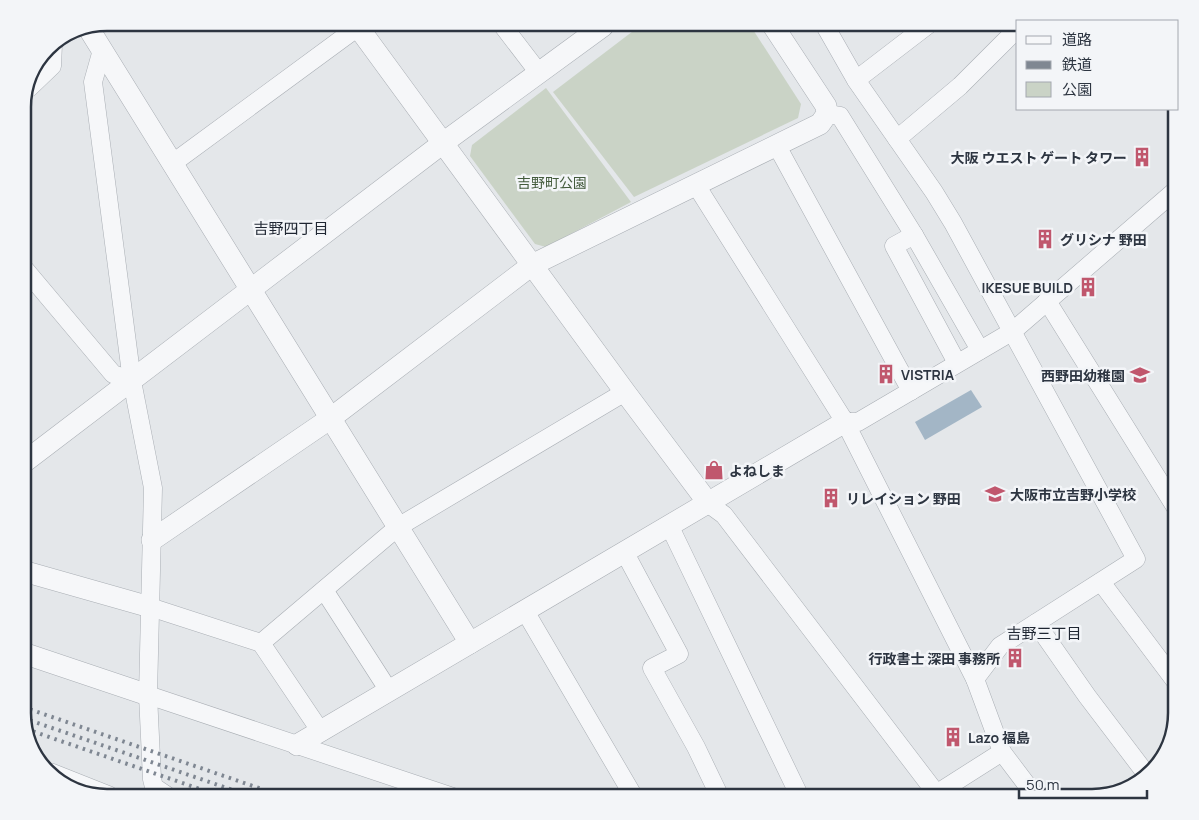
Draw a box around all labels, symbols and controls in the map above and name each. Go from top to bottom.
legend [1016,20,1179,110]
text: 道路 [1062,29,1092,50]
text: 鉄道 [1062,54,1092,75]
text: 公園 [1062,79,1092,100]
building icon: 大阪 ウエスト ゲート タワー [1131,146,1153,168]
place label: 大阪 ウエスト ゲート タワー [951,148,1127,167]
park label: 吉野町公園 [517,173,587,192]
district label: 吉野四丁目 [253,218,329,239]
building icon: グリシナ 野田 [1034,228,1056,250]
place label: グリシナ 野田 [1060,230,1147,249]
building icon: IKESUE BUILD [1077,276,1099,298]
place label: IKESUE BUILD [982,278,1073,297]
building icon: VISTRIA [875,363,897,385]
school or university icon: 西野田幼稚園 [1129,364,1151,386]
place label: VISTRIA [901,365,955,384]
place label: 西野田幼稚園 [1041,366,1125,385]
shop icon: よねしま [703,459,725,481]
place label: よねしま [729,461,785,480]
school or university icon: 大阪市立吉野小学校 [984,483,1006,505]
place label: 大阪市立吉野小学校 [1010,485,1136,504]
building icon: リレイション 野田 [820,487,842,509]
place label: リレイション 野田 [846,489,961,508]
district label: 吉野三丁目 [1006,623,1082,644]
building icon: 行政書士 深田 事務所 [1004,647,1026,669]
place label: 行政書士 深田 事務所 [868,649,1000,668]
building icon: Lazo 福島 [942,726,964,748]
place label: Lazo 福島 [968,728,1030,747]
scale bar [1019,768,1146,800]
text: 50 m [1026,774,1060,795]

